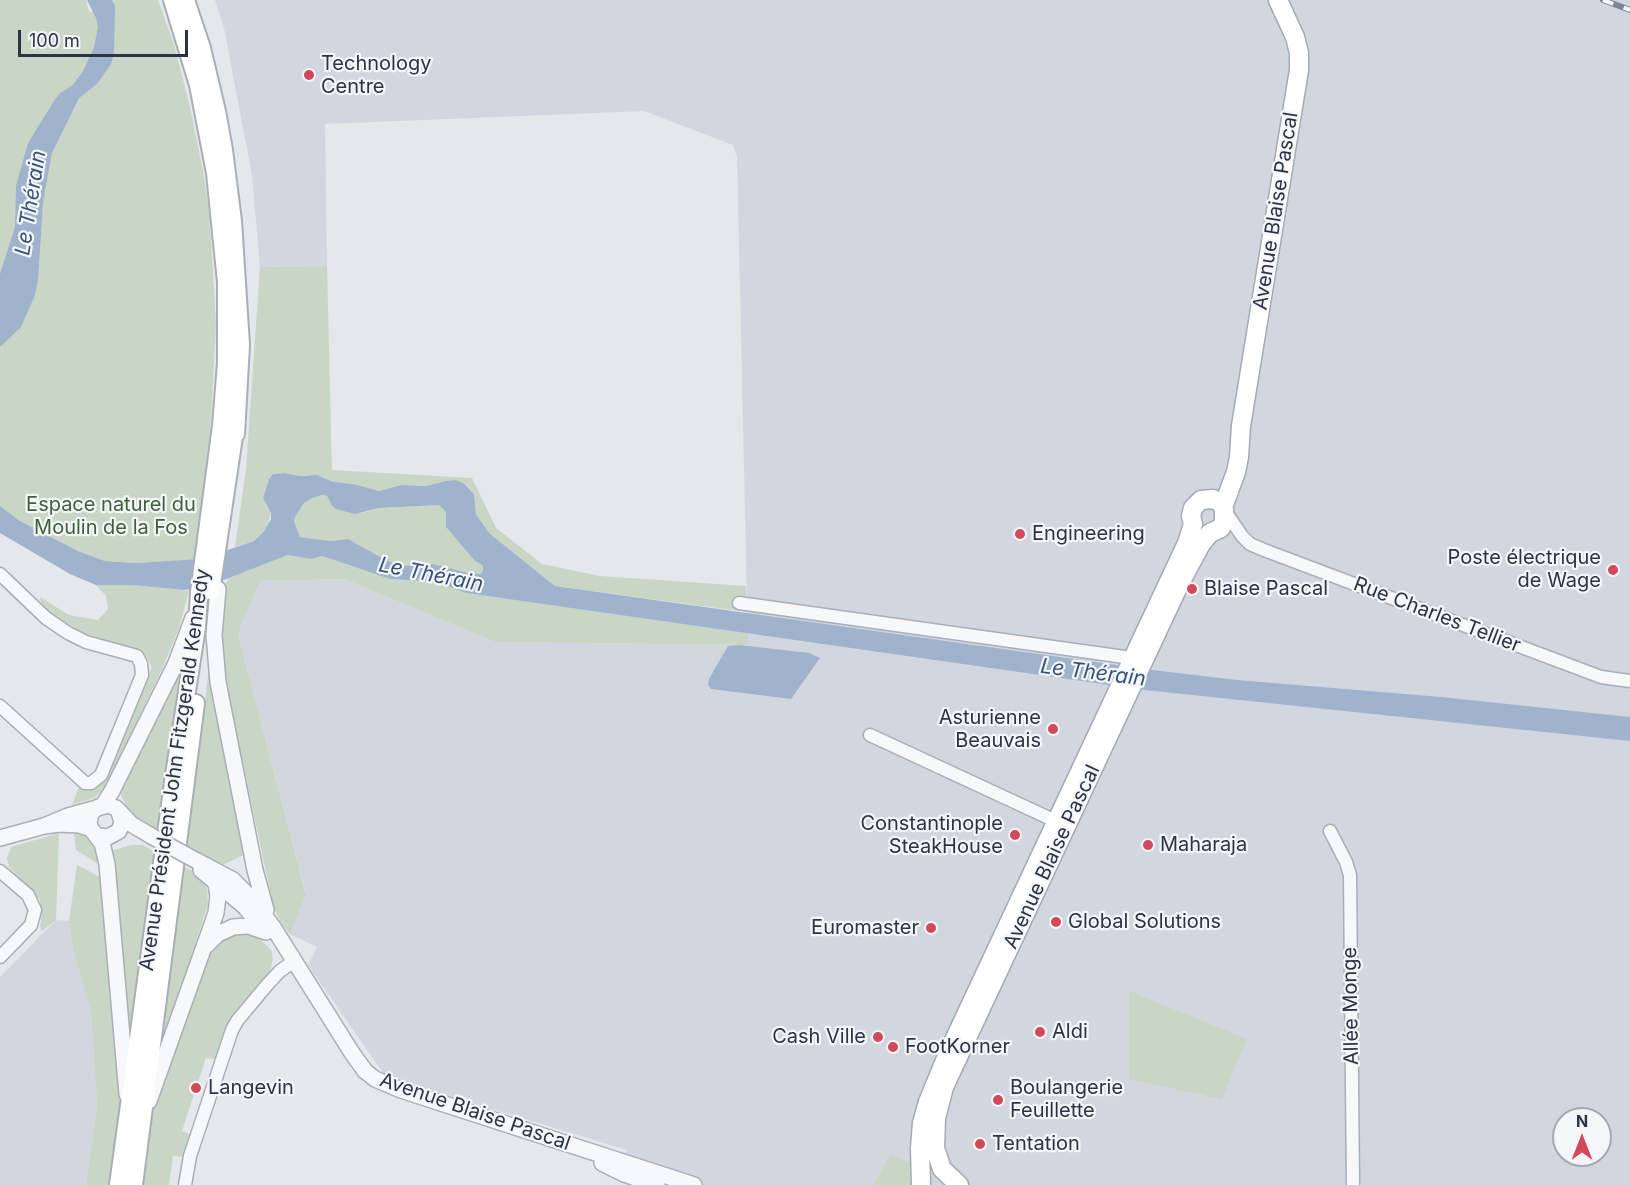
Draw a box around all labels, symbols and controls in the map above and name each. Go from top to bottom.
scale bar [21,18,190,56]
text: 100 m [29,30,80,51]
place label: Technology Centre [321,52,431,99]
marker: Technology Centre [302,68,316,82]
street label: Avenue Blaise Pascal [1249,110,1303,312]
water label: Le Thérain [10,149,52,257]
park label: Espace naturel du Moulin de la Fos [26,493,196,540]
place label: Engineering [1032,522,1145,546]
marker: Engineering [1013,527,1027,541]
place label: Poste électrique de Wage [1448,546,1601,593]
water label: Le Thérain [377,553,485,597]
marker: Poste électrique de Wage [1606,563,1620,577]
street label: Avenue Président John Fitzgerald Kennedy [135,567,215,973]
street label: Rue Charles Tellier [1350,572,1524,658]
place label: Blaise Pascal [1204,577,1328,601]
marker: Blaise Pascal [1185,582,1199,596]
water label: Le Thérain [1039,654,1147,692]
place label: Asturienne Beauvais [939,706,1041,753]
marker: Asturienne Beauvais [1046,722,1060,736]
street label: Avenue Blaise Pascal [999,761,1105,953]
place label: Constantinople SteakHouse [860,812,1003,859]
marker: Constantinople SteakHouse [1008,828,1022,842]
place label: Maharaja [1160,833,1247,857]
marker: Maharaja [1141,838,1155,852]
place label: Global Solutions [1068,910,1221,934]
marker: Global Solutions [1049,915,1063,929]
place label: Euromaster [811,916,919,940]
marker: Euromaster [924,921,938,935]
street label: Allée Monge [1338,947,1364,1065]
place label: Aldi [1052,1020,1088,1044]
place label: Cash Ville [772,1025,866,1049]
marker: Aldi [1033,1025,1047,1039]
marker: Cash Ville [871,1030,885,1044]
place label: FootKorner [905,1035,1010,1059]
marker: FootKorner [886,1040,900,1054]
street label: Avenue Blaise Pascal [377,1068,573,1156]
place label: Langevin [208,1076,294,1100]
place label: Boulangerie Feuillette [1010,1076,1123,1123]
marker: Langevin [189,1081,203,1095]
marker: Boulangerie Feuillette [991,1093,1005,1107]
north arrow [1552,1107,1612,1167]
text: N [1576,1111,1588,1131]
place label: Tentation [992,1132,1080,1156]
marker: Tentation [973,1137,987,1151]

